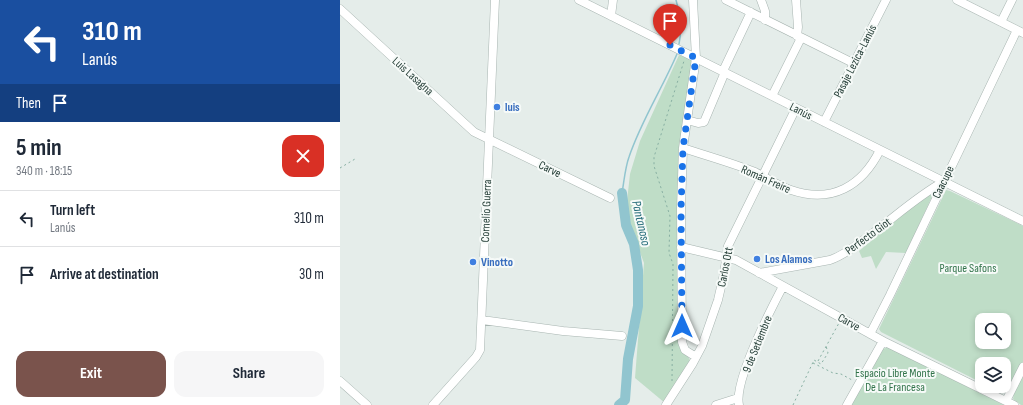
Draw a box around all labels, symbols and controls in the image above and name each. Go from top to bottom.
pin [653,4,687,45]
icon: arrive [659,10,681,32]
text: 310 m [82,15,142,48]
icon: left [16,16,68,68]
street label: Pasaje Lezica-Lanús [831,22,880,100]
text: Lanús [82,49,117,70]
street label: Luis Lasagna [389,54,437,99]
icon: arrive [49,92,71,114]
text: Then [16,94,41,113]
street label: Lanús [787,99,815,123]
place label: luis [505,100,520,115]
marker: luis [492,102,502,112]
text: 5 min [16,133,62,162]
button: close [282,135,324,177]
street label: Carve [536,158,564,181]
street label: Román Freire [739,162,793,197]
text: 340 m · 18:15 [16,163,72,179]
street label: Caacupe [929,163,958,201]
street label: Cornelio Guerra [478,179,495,243]
water label: Pantanoso [628,199,654,248]
text: Turn left [50,201,95,220]
icon: left [16,208,38,230]
text: 310 m [294,209,324,228]
street label: Perfecto Giot [842,214,895,258]
text: Lanús [50,220,75,236]
street label: Carlos Ott [714,246,737,288]
place label: Los Alamos [765,252,813,267]
marker: Los Alamos [752,254,762,264]
place label: Vinotto [481,255,513,270]
marker: Vinotto [468,257,478,267]
park label: Parque Safons [940,261,996,276]
icon: arrive [16,264,38,286]
text: Arrive at destination [50,265,159,284]
text: 30 m [299,265,324,284]
position arrow [661,305,703,347]
street label: Carve [835,310,863,335]
street label: 9 de Setiembre [739,313,776,375]
map controls [975,313,1011,393]
button: search [975,313,1011,349]
button: Exit [16,351,166,397]
button: Share [174,351,324,397]
button: layers [975,357,1011,393]
park label: Espacio Libre Monte De La Francesa [855,366,935,395]

